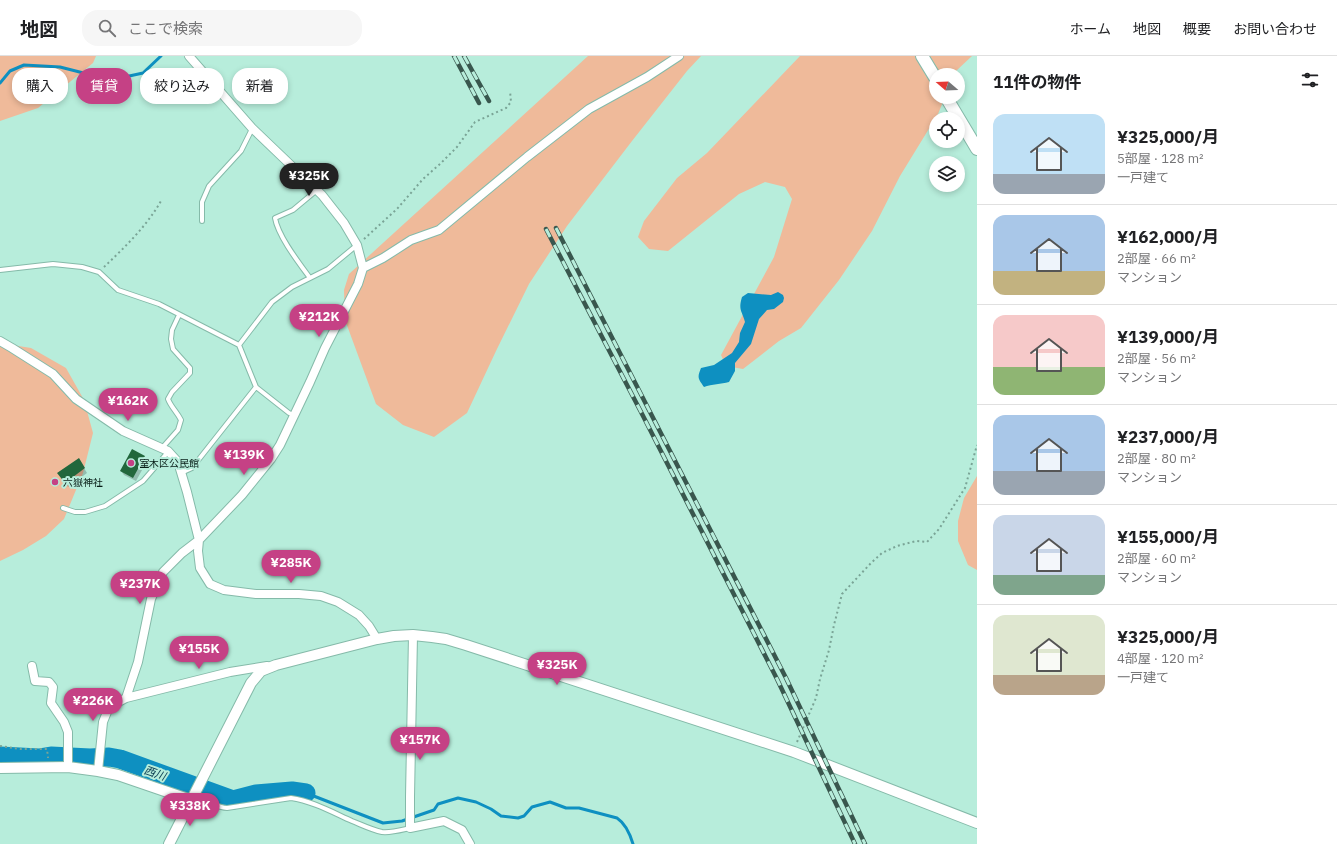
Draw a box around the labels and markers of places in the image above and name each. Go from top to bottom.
pin: ¥325K [281,163,337,197]
pin: ¥212K [291,304,347,338]
pin: ¥162K [100,388,156,422]
pin: ¥139K [216,442,272,476]
place label: 室木区公民館 [139,457,199,470]
marker: 室木区公民館 [126,458,136,468]
place label: 六嶽神社 [63,476,103,489]
marker: 六嶽神社 [50,477,60,487]
pin: ¥285K [263,550,319,584]
pin: ¥237K [112,571,168,605]
pin: ¥155K [171,636,227,670]
pin: ¥325K [529,652,585,686]
pin: ¥226K [65,688,121,722]
pin: ¥157K [392,727,448,761]
pin: ¥338K [162,793,218,827]

